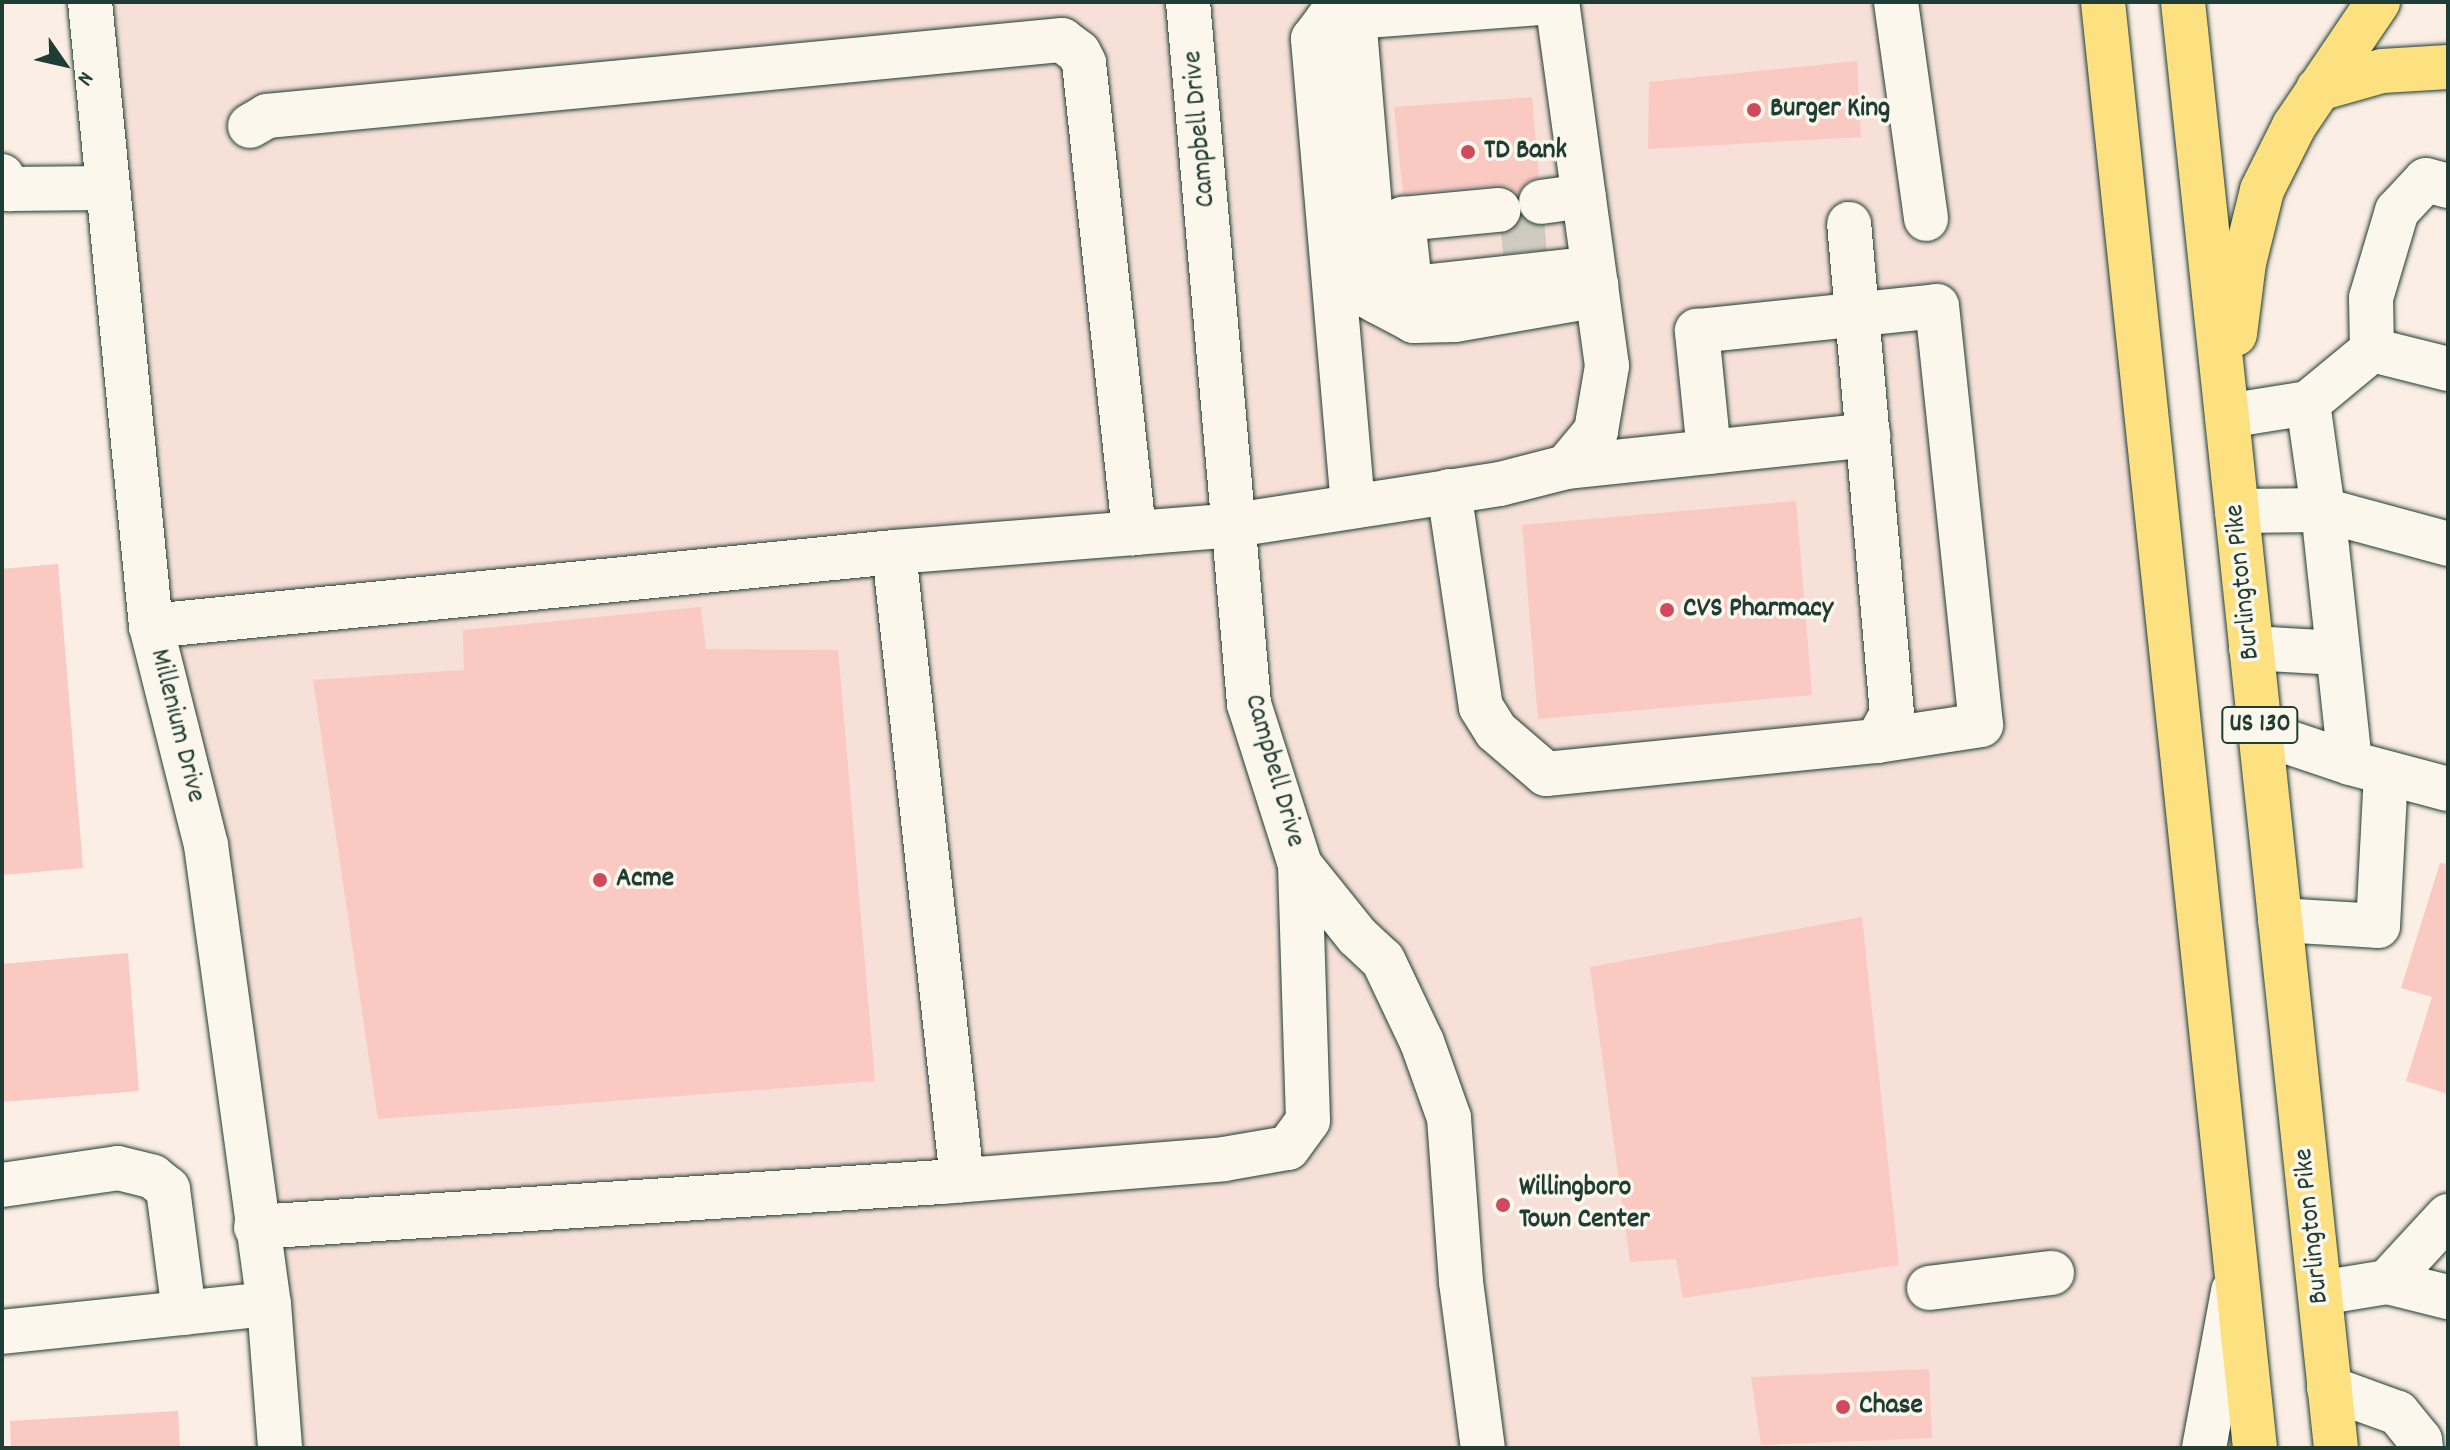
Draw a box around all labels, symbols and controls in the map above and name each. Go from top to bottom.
north arrow [24,24,104,104]
street label: Campbell Drive [1177,49,1225,209]
text: N [68,65,100,91]
place label: Burger King [1770,93,1890,127]
marker: Burger King [1745,101,1763,119]
place label: TD Bank [1484,135,1567,169]
marker: TD Bank [1459,143,1477,161]
street label: Burlington Pike [2219,502,2269,662]
place label: CVS Pharmacy [1683,593,1833,627]
marker: CVS Pharmacy [1658,601,1676,619]
street label: Millenium Drive [141,646,211,806]
street label: Campbell Drive [1235,691,1311,851]
road number: US 130 [2220,703,2300,747]
place label: Acme [616,863,674,897]
marker: Acme [591,871,609,889]
street label: Burlington Pike [2288,1146,2338,1306]
place label: Willingboro Town Center [1519,1172,1650,1238]
marker: Willingboro Town Center [1494,1196,1512,1214]
place label: Chase [1859,1390,1923,1424]
marker: Chase [1834,1398,1852,1416]

